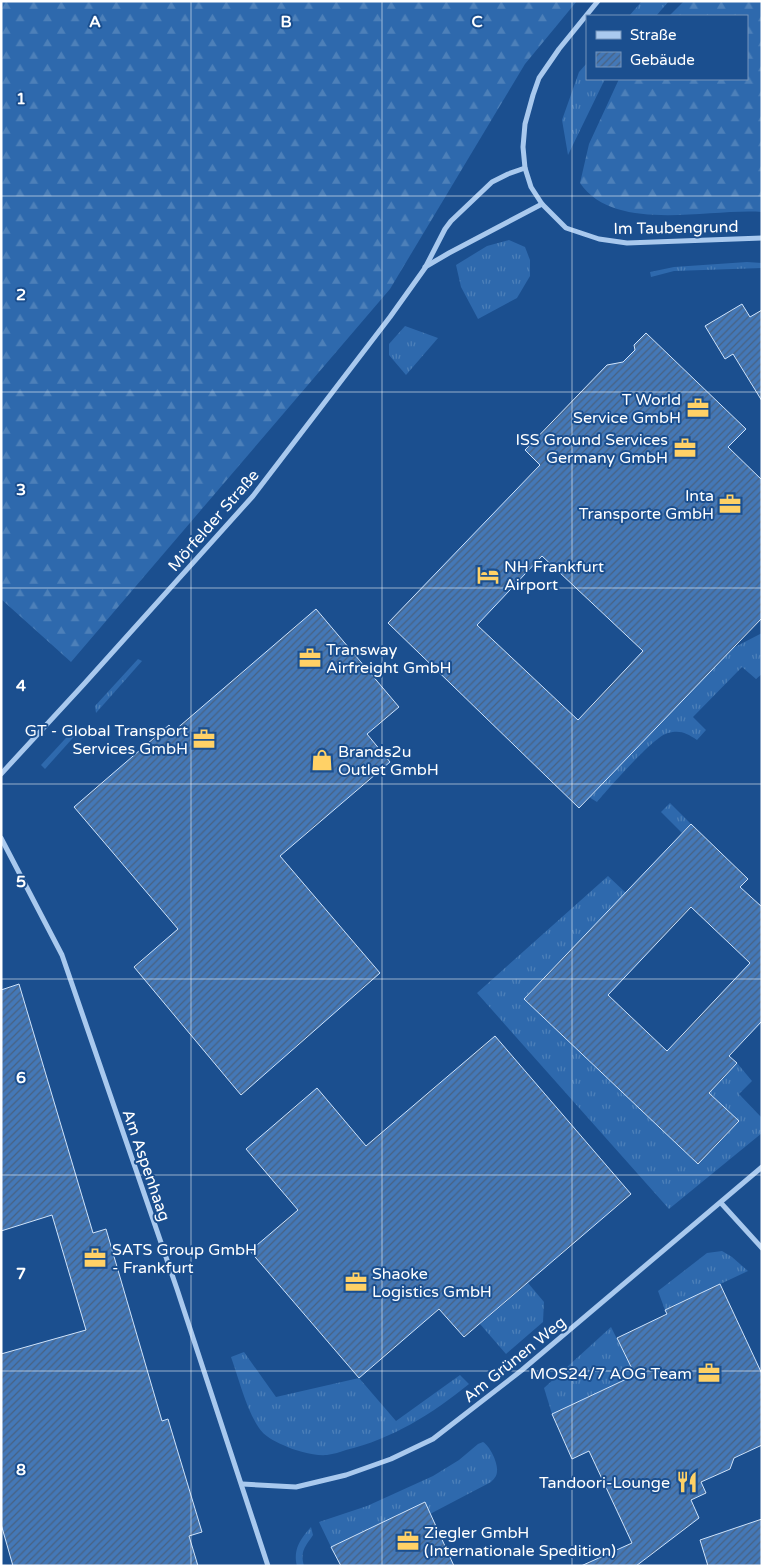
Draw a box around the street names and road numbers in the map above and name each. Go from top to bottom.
street label: Im Taubengrund [613,217,739,239]
street label: Mörfelder Straße [164,466,264,576]
street label: Am Aspenhaag [118,1107,175,1224]
street label: Am Grünen Weg [459,1312,570,1407]

